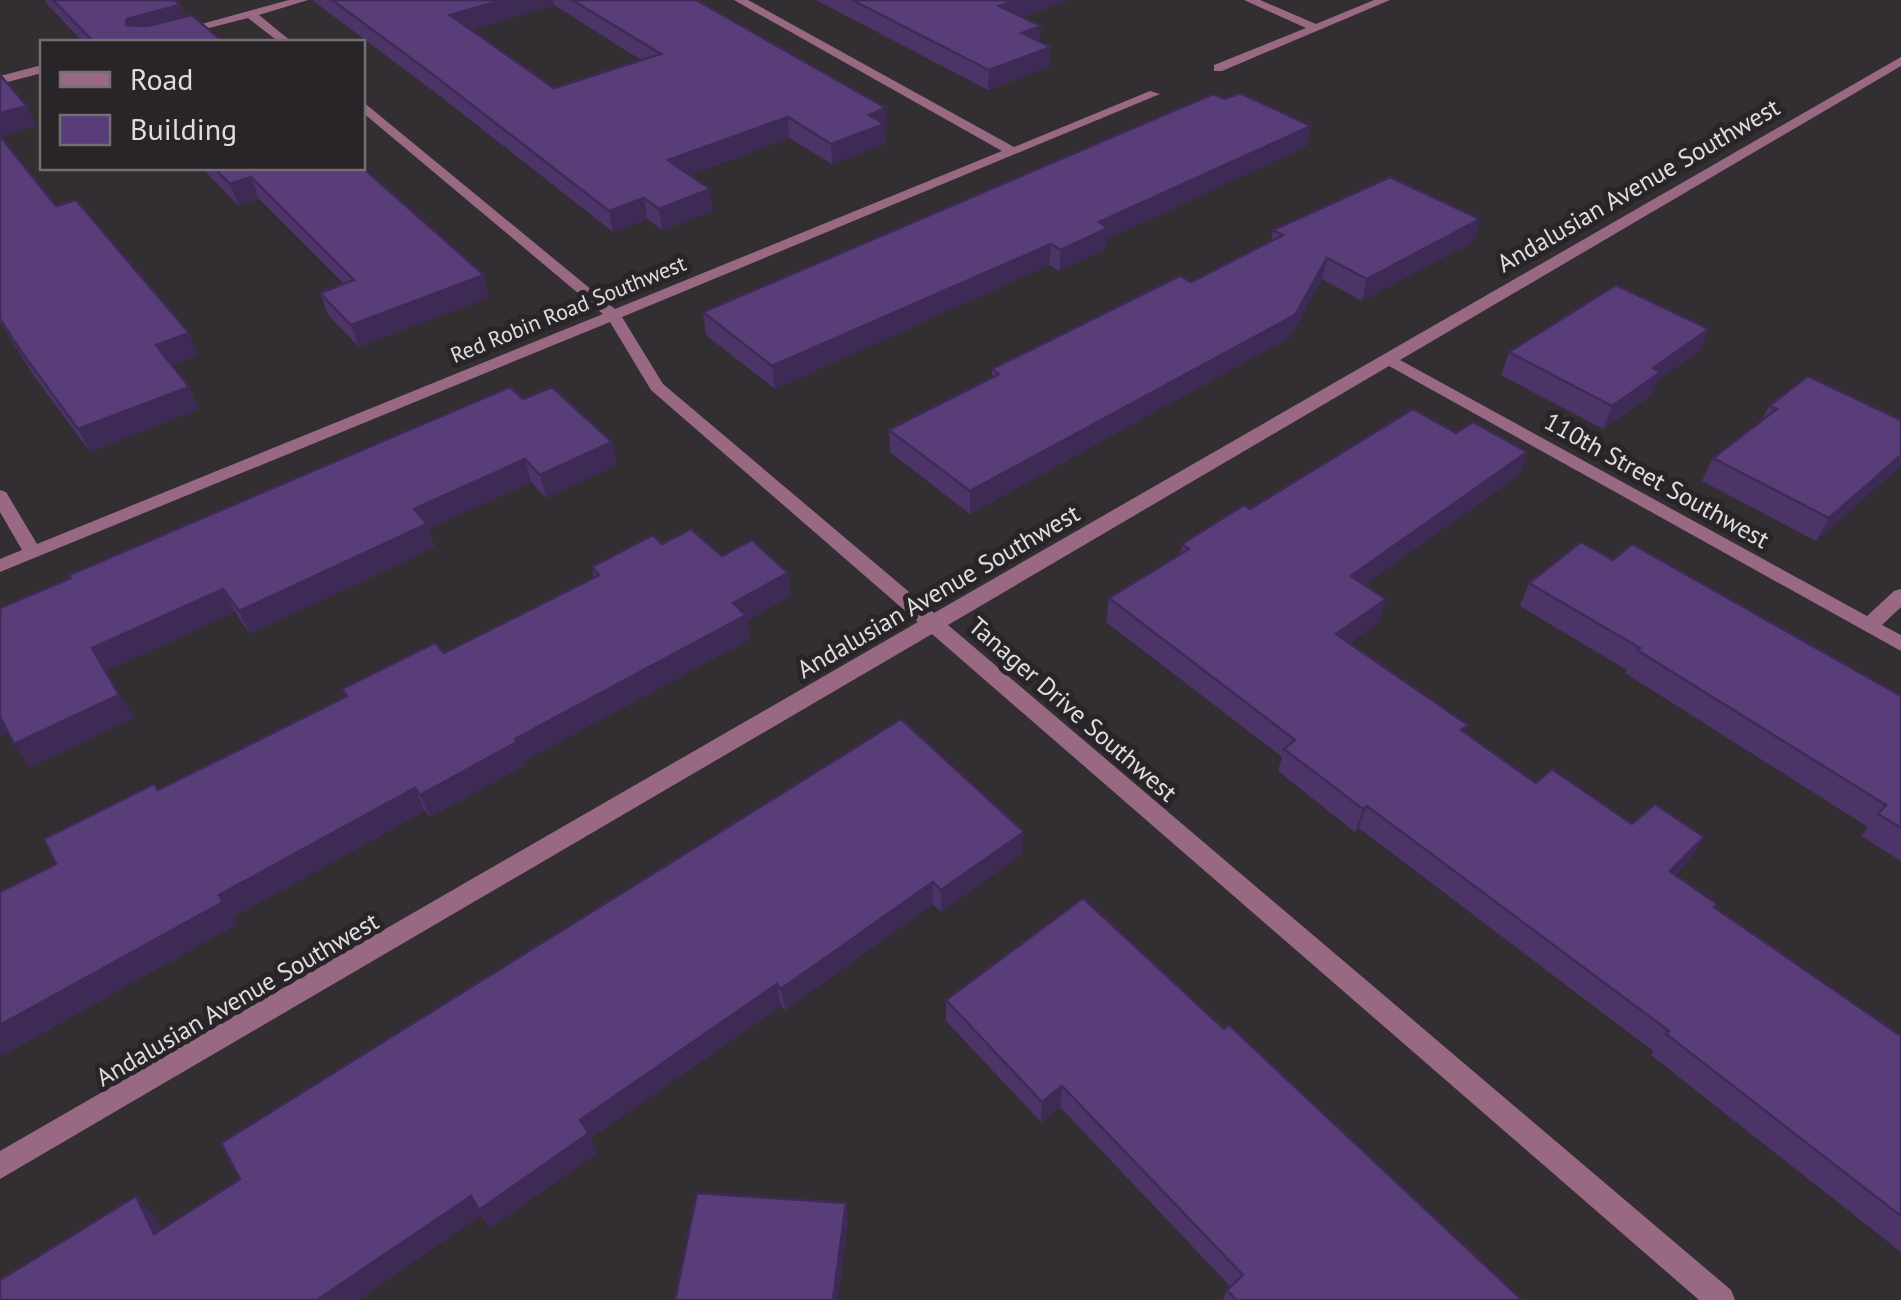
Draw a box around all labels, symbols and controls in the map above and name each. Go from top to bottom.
legend [40,40,365,170]
text: Road [130,59,194,98]
street label: Andalusian Avenue Southwest [1491,91,1785,279]
text: Building [130,109,237,148]
street label: Red Robin Road Southwest [446,249,690,369]
street label: 110th Street Southwest [1539,405,1776,555]
street label: Andalusian Avenue Southwest [791,497,1085,685]
street label: Tanager Drive Southwest [962,610,1184,809]
street label: Andalusian Avenue Southwest [90,905,384,1093]

